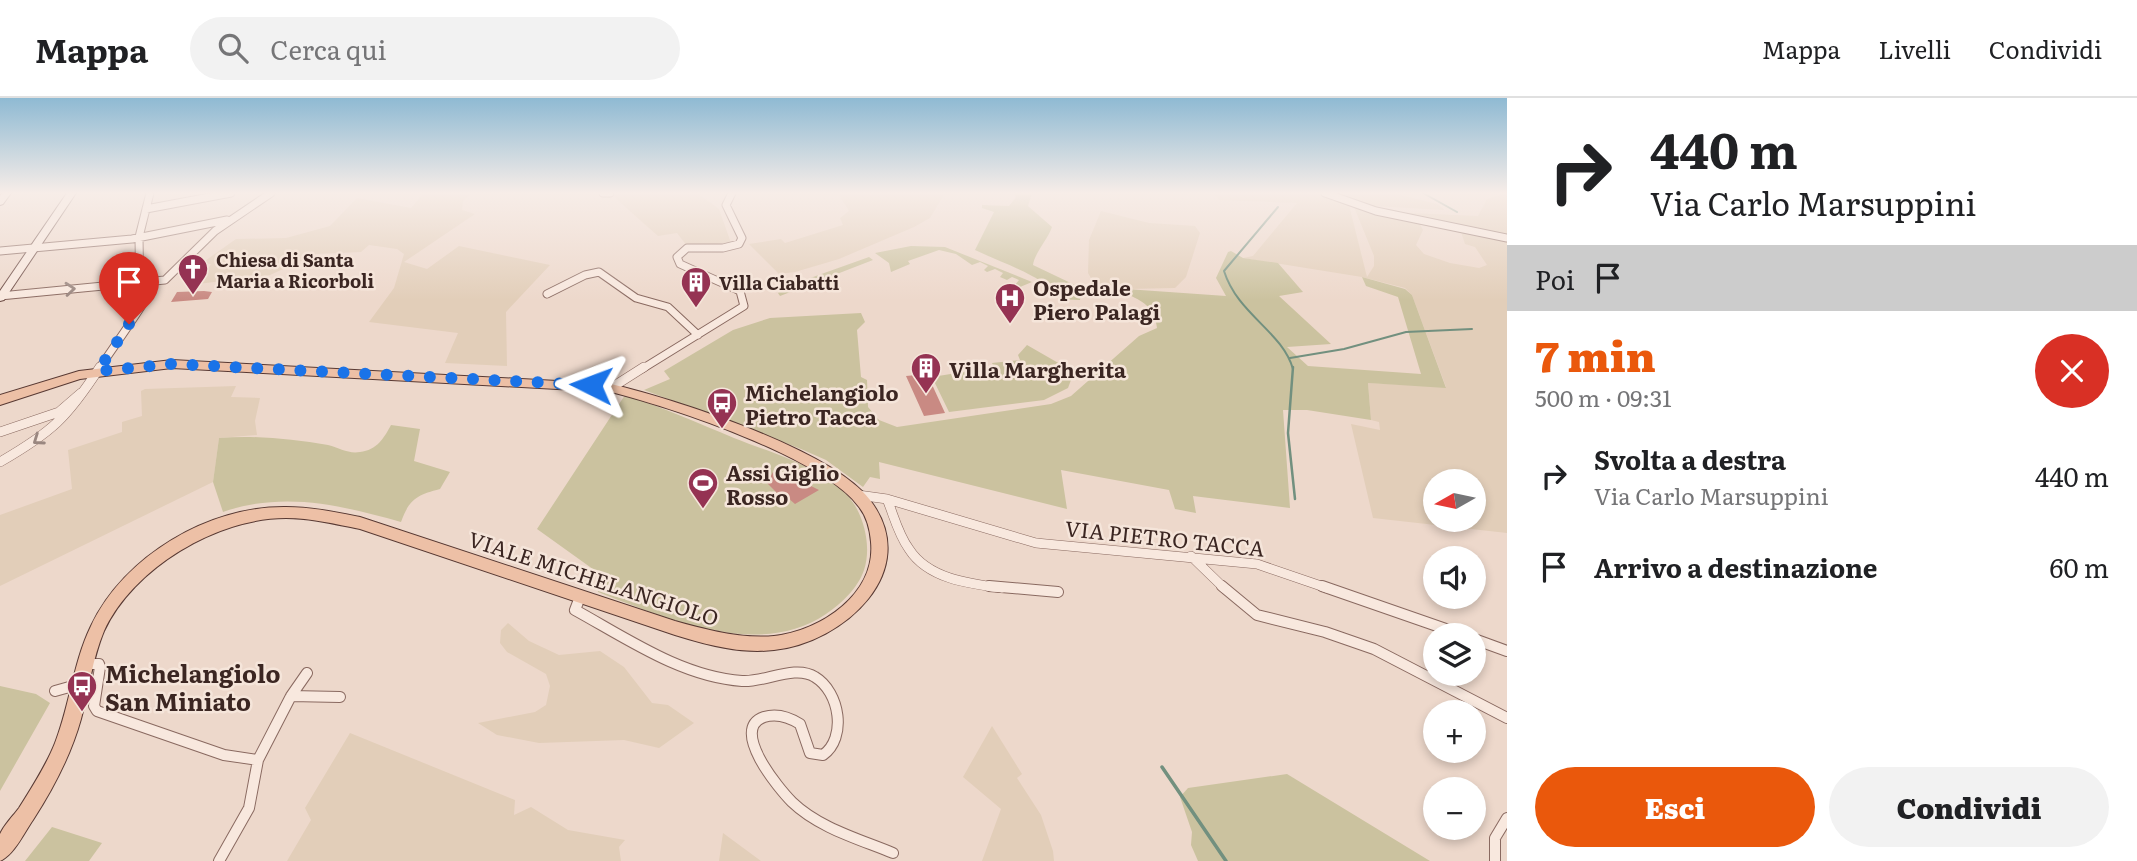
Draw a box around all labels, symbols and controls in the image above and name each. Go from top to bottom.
search box [190,17,680,80]
text: Mappa [35,24,148,73]
icon: search [214,29,252,67]
text: Cerca qui [270,29,386,68]
text: Mappa [1762,31,1840,66]
text: Livelli [1878,31,1951,66]
text: Condividi [1989,31,2102,66]
text: 440 m [1650,111,1798,184]
icon: right [1535,126,1626,217]
text: Via Carlo Marsuppini [1650,178,1976,226]
place label: Chiesa di Santa Maria a Ricorboli [216,246,375,294]
pin [99,252,159,324]
church icon: Chiesa di Santa Maria a Ricorboli [176,252,210,296]
text: Poi [1535,259,1575,298]
icon: arrive [1589,259,1627,297]
icon: arrive [110,263,148,301]
building icon: Villa Ciabatti [679,265,713,309]
place label: Villa Ciabatti [719,269,840,296]
place label: Ospedale Piero Palagi [1033,271,1161,326]
hospital icon: Ospedale Piero Palagi [993,281,1027,325]
one-way arrow [65,282,76,297]
text: 7 min [1535,323,1656,385]
button: close [2035,334,2109,408]
position arrow [554,348,628,422]
building icon: Villa Margherita [909,351,943,395]
place label: Villa Margherita [949,353,1127,384]
place label: Michelangiolo Pietro Tacca [745,376,899,431]
text: 500 m · 09:31 [1535,380,1672,414]
bus stop icon: Michelangiolo Pietro Tacca [705,386,739,430]
one-way arrow [33,432,46,444]
text: Svolta a destra [1594,439,1786,478]
place label: Assi Giglio Rosso [726,456,839,511]
text: 440 m [2035,456,2109,495]
icon: right [1535,457,1573,495]
sports icon: Assi Giglio Rosso [686,466,720,510]
north arrow [1423,469,1486,532]
map controls [1423,469,1486,840]
text: Via Carlo Marsuppini [1594,478,1829,512]
street label: VIA PIETRO TACCA [1064,511,1267,563]
street label: VIALE MICHELANGIOLO [465,522,723,632]
button: sound [1423,546,1486,609]
text: Arrivo a destinazione [1594,547,1878,586]
text: 60 m [2050,547,2109,586]
icon: arrive [1535,548,1573,586]
button: layers [1423,623,1486,686]
place label: Michelangiolo San Miniato [105,655,280,718]
bus stop icon: Michelangiolo San Miniato [65,669,99,713]
button: + [1423,700,1486,763]
button: Esci [1535,767,1815,847]
button: Condividi [1829,767,2109,847]
button: − [1423,777,1486,840]

